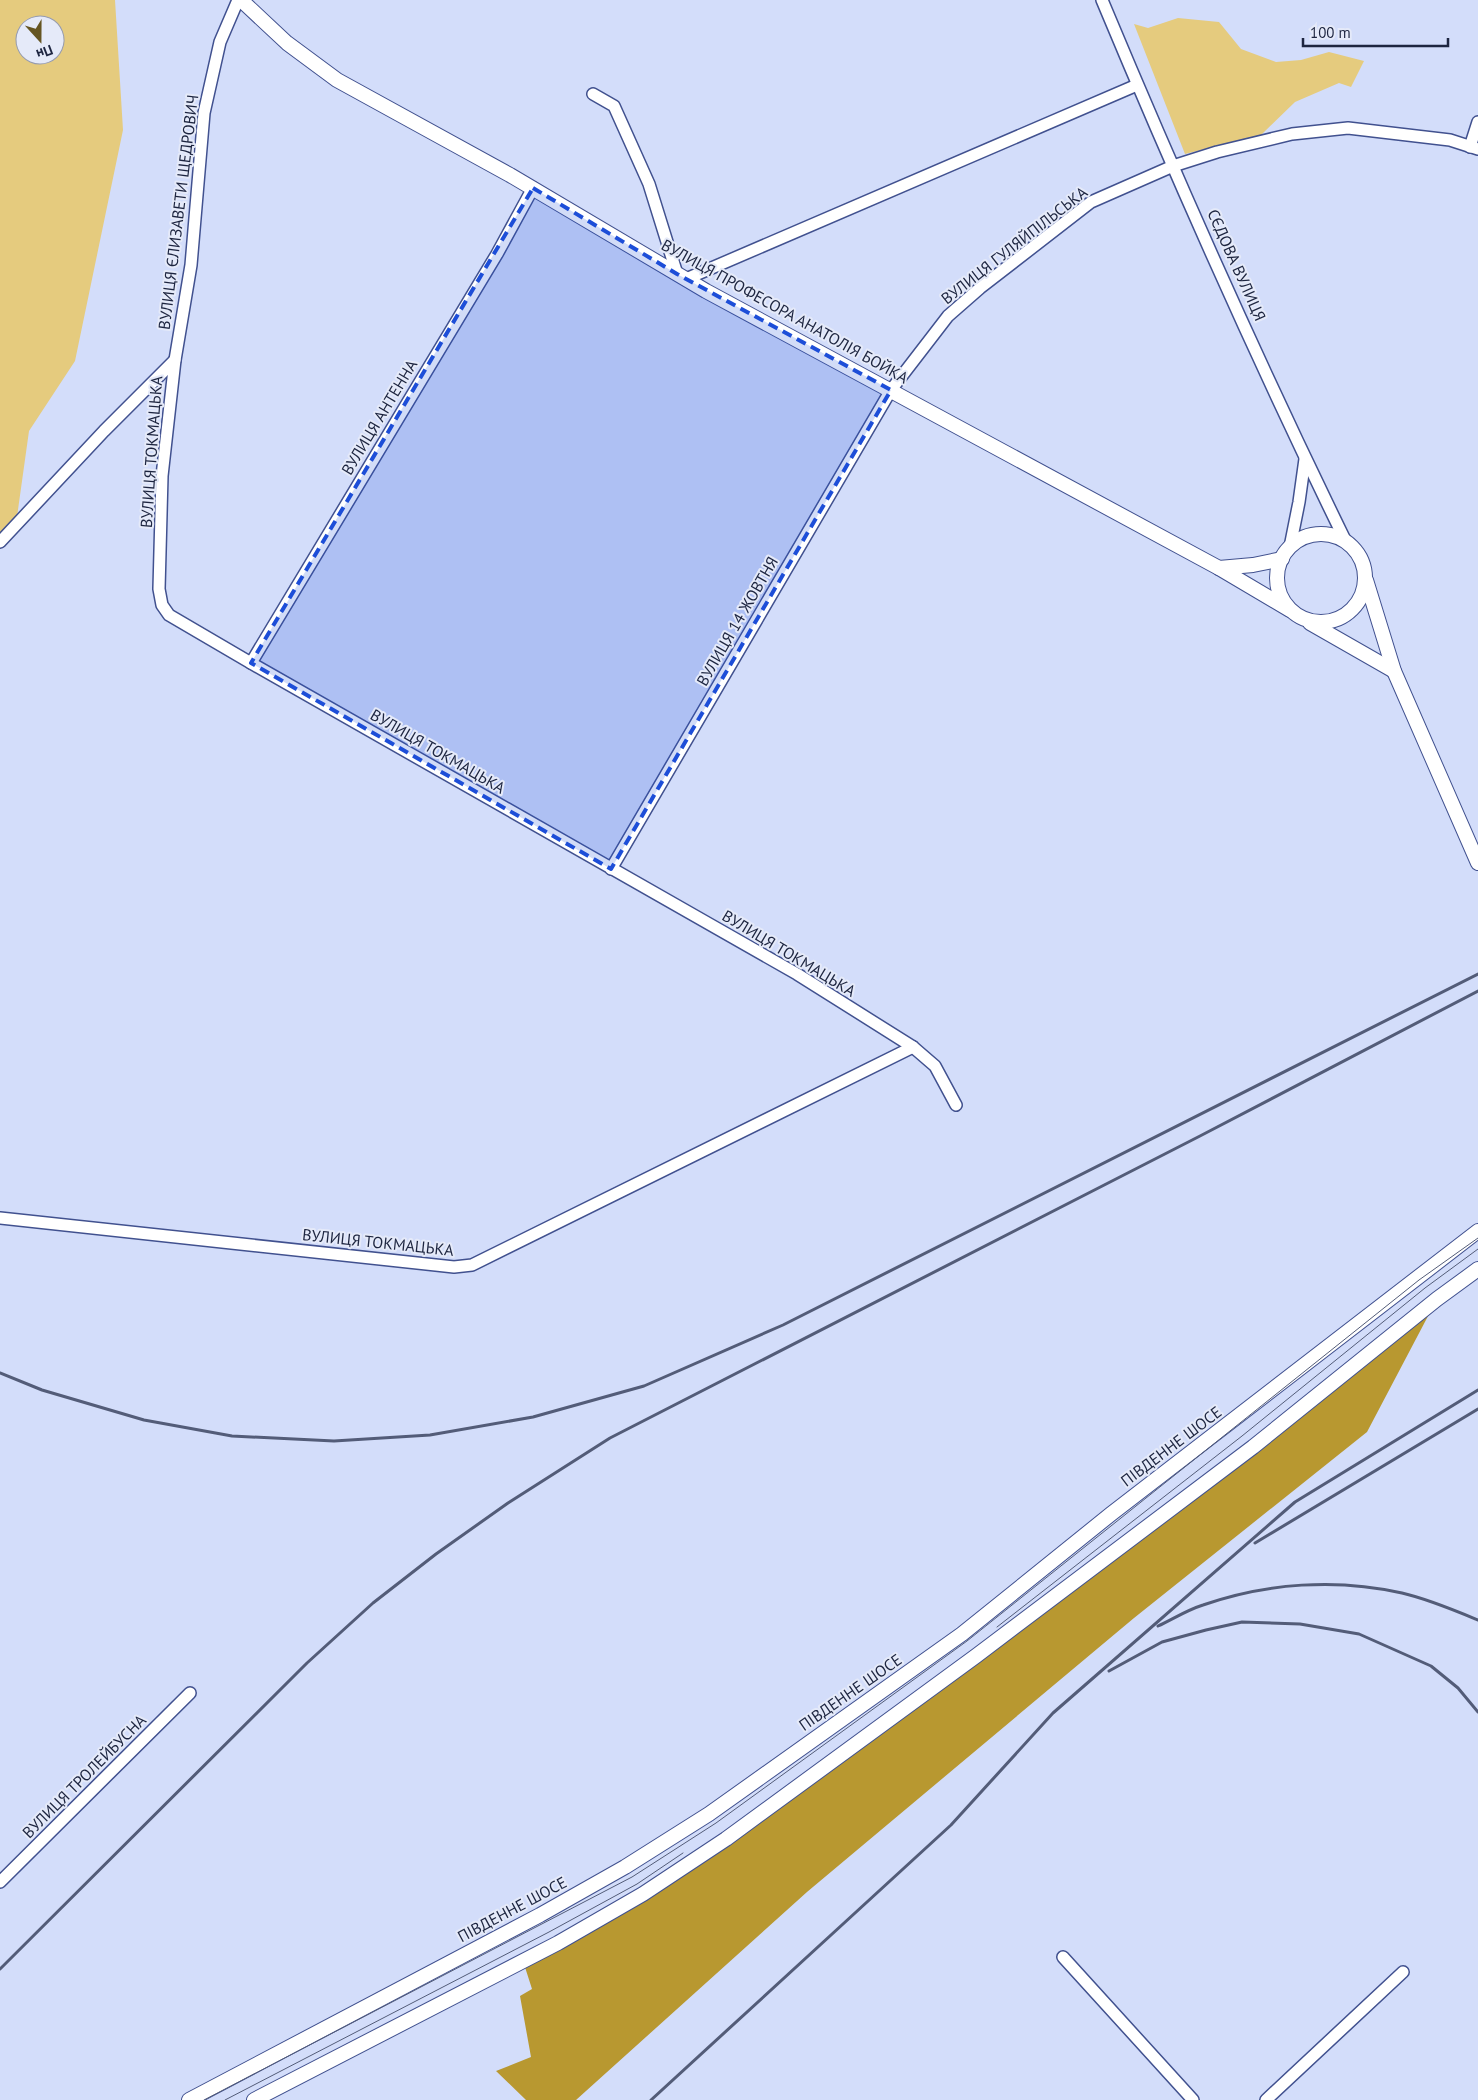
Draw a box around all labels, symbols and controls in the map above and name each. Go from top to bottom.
north arrow [15,15,65,65]
scale bar [1303,15,1448,47]
text: 100 m [1310,23,1351,42]
text: Пн [34,41,56,63]
street label: ВУЛИЦЯ ЄЛИЗАВЕТИ ЩЕДРОВИЧ [154,93,202,331]
street label: ВУЛИЦЯ ГУЛЯЙПІЛЬСЬКА [937,181,1092,308]
street label: СЄДОВА ВУЛИЦЯ [1203,206,1271,324]
street label: ВУЛИЦЯ ПРОФЕСОРА АНАТОЛІЯ БОЙКА [658,235,913,388]
street label: ВУЛИЦЯ АНТЕННА [337,355,422,478]
street label: ВУЛИЦЯ ТОКМАЦЬКА [136,375,166,529]
street label: ВУЛИЦЯ 14 ЖОВТНЯ [692,553,782,689]
street label: ВУЛИЦЯ ТОКМАЦЬКА [367,704,509,798]
street label: ВУЛИЦЯ ТОКМАЦЬКА [719,905,860,1001]
street label: ВУЛИЦЯ ТОКМАЦЬКА [301,1224,455,1260]
street label: ПІВДЕННЕ ШОСЕ [1117,1402,1225,1490]
street label: ПІВДЕННЕ ШОСЕ [795,1649,905,1735]
street label: ВУЛИЦЯ ТРОЛЕЙБУСНА [18,1710,150,1842]
street label: ПІВДЕННЕ ШОСЕ [454,1872,570,1946]

